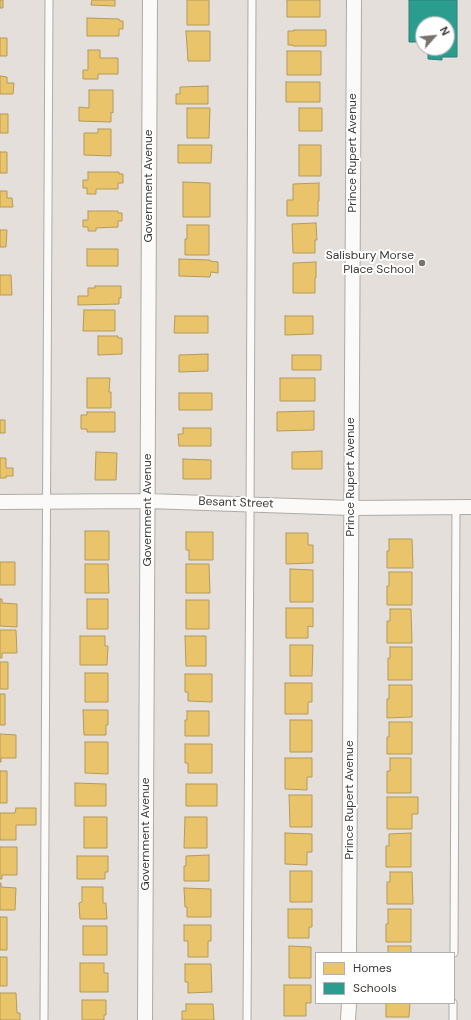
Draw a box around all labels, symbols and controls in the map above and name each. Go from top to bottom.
north arrow [415,16,455,56]
text: N [437,24,453,38]
street label: Prince Rupert Avenue [346,93,360,213]
street label: Government Avenue [142,129,156,243]
place label: Salisbury Morse Place School [326,249,414,277]
marker: Salisbury Morse Place School [417,258,427,268]
street label: Prince Rupert Avenue [344,417,358,537]
street label: Government Avenue [141,453,155,567]
street label: Besant Street [198,494,274,512]
street label: Prince Rupert Avenue [343,740,357,860]
street label: Government Avenue [139,777,153,891]
legend [315,952,455,1004]
text: Homes [353,960,392,976]
text: Schools [353,980,397,996]

